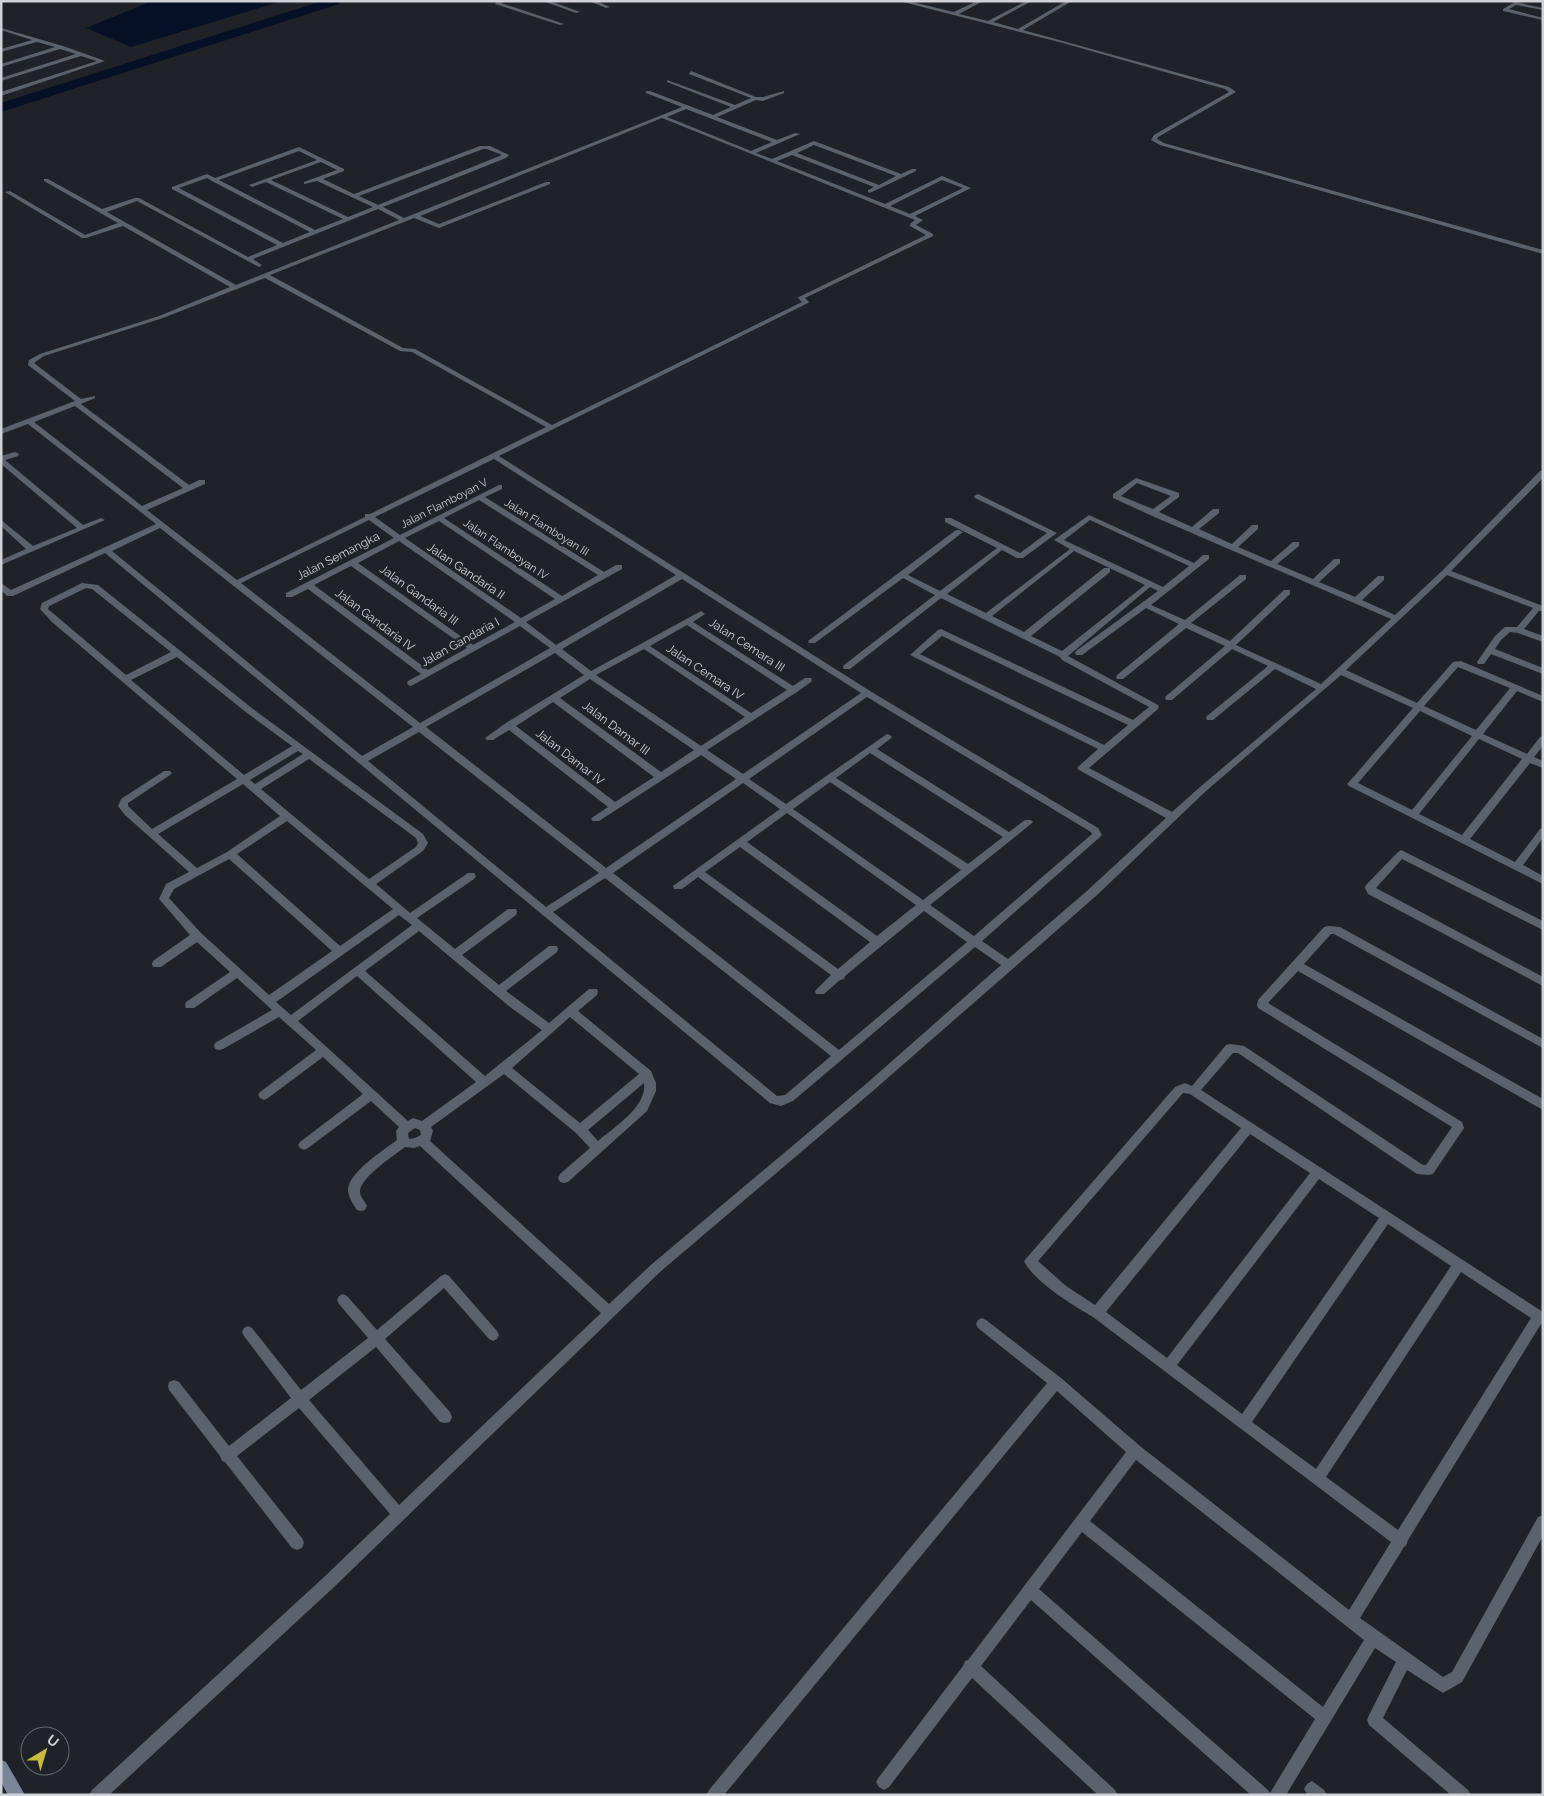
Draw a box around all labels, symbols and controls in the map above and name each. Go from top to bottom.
street label: Jalan Flamboyan V [398,476,491,531]
street label: Jalan Flamboyan III [502,496,591,559]
street label: Jalan Flamboyan IV [461,516,551,583]
street label: Jalan Semangka [294,529,382,583]
street label: Jalan Gandaria II [425,540,507,602]
street label: Jalan Gandaria III [377,562,461,628]
street label: Jalan Gandaria IV [333,586,417,654]
street label: Jalan Gandaria I [418,615,502,669]
street label: Jalan Cemara III [706,615,788,675]
street label: Jalan Cemara IV [664,641,746,703]
street label: Jalan Damar III [580,698,652,758]
street label: Jalan Damar IV [533,726,607,788]
north arrow [20,1726,70,1776]
text: U [44,1731,62,1750]

